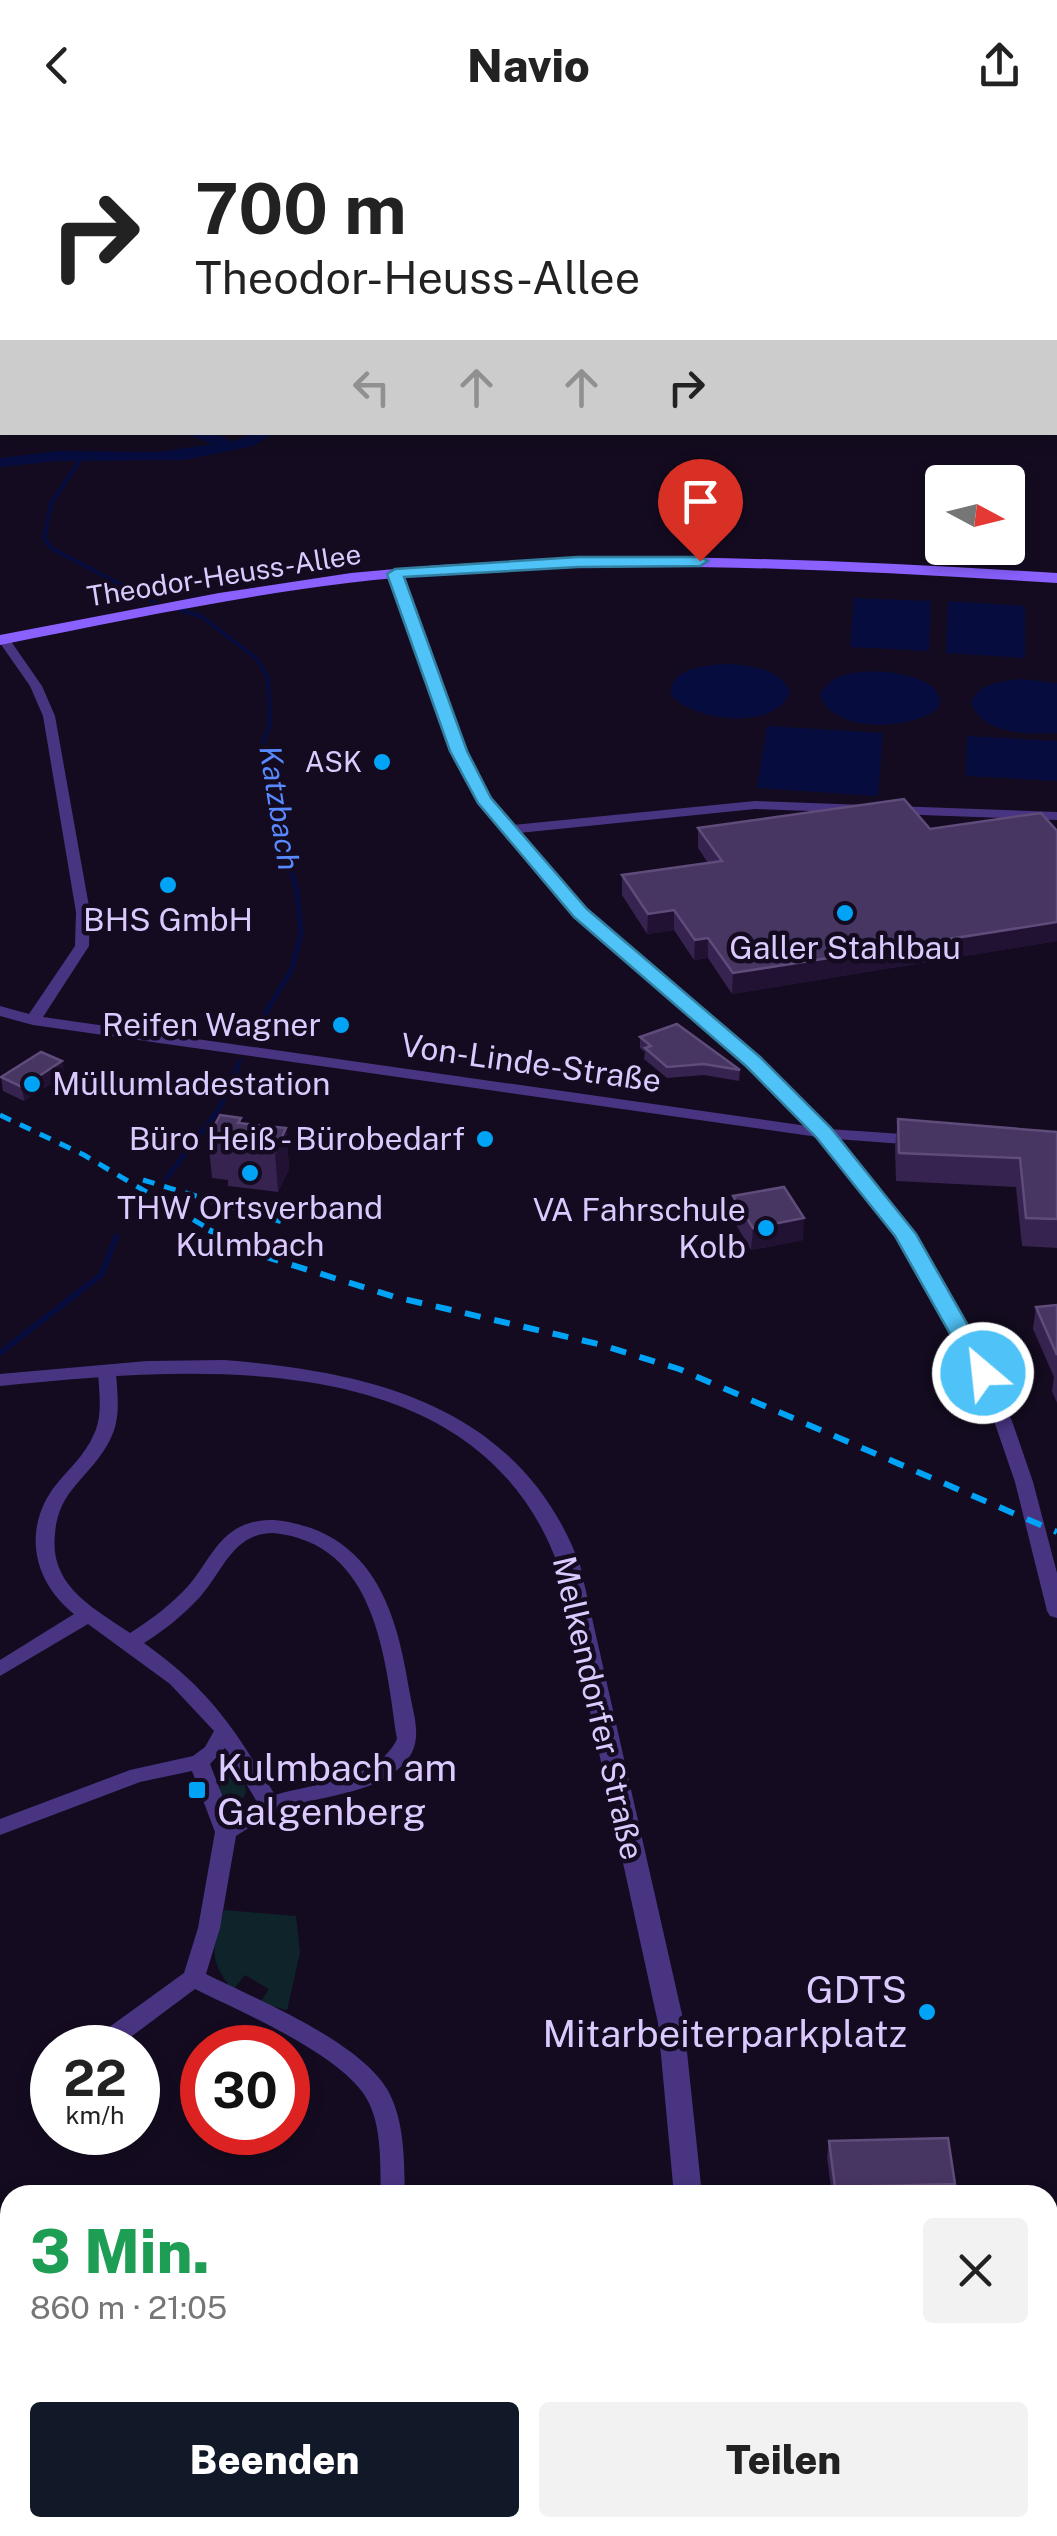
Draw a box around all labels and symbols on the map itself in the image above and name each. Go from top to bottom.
pin [658,459,743,562]
north arrow [925,465,1025,565]
street label: Theodor-Heuss-Allee [84,537,363,612]
water label: Katzbach [252,743,308,873]
place label: ASK [305,745,362,778]
marker: ASK [371,751,393,773]
marker: BHS GmbH [157,874,179,896]
place label: BHS GmbH [83,901,253,938]
marker: Galler Stahlbau [834,902,856,924]
place label: Galler Stahlbau [729,929,961,966]
place label: Reifen Wagner [102,1006,321,1043]
marker: Reifen Wagner [330,1014,352,1036]
street label: Von-Linde-Straße [398,1026,664,1099]
place label: Müllumladestation [52,1065,330,1102]
marker: Müllumladestation [21,1073,43,1095]
place label: Büro Heiß - Bürobedarf [129,1120,465,1157]
marker: Büro Heiß - Bürobedarf [474,1128,496,1150]
marker: THW Ortsverband Kulmbach [239,1162,261,1184]
place label: THW Ortsverband Kulmbach [117,1189,383,1263]
place label: VA Fahrschule Kolb [533,1191,746,1265]
marker: VA Fahrschule Kolb [755,1217,777,1239]
position arrow [931,1321,1035,1425]
street label: Melkendorfer Straße [546,1553,651,1863]
place label: Kulmbach am Galgenberg [217,1745,457,1834]
marker: Kulmbach am Galgenberg [186,1779,208,1801]
place label: GDTS Mitarbeiterparkplatz [542,1967,907,2056]
marker: GDTS Mitarbeiterparkplatz [916,2001,938,2023]
speed limit sign: 30 [180,2025,310,2155]

